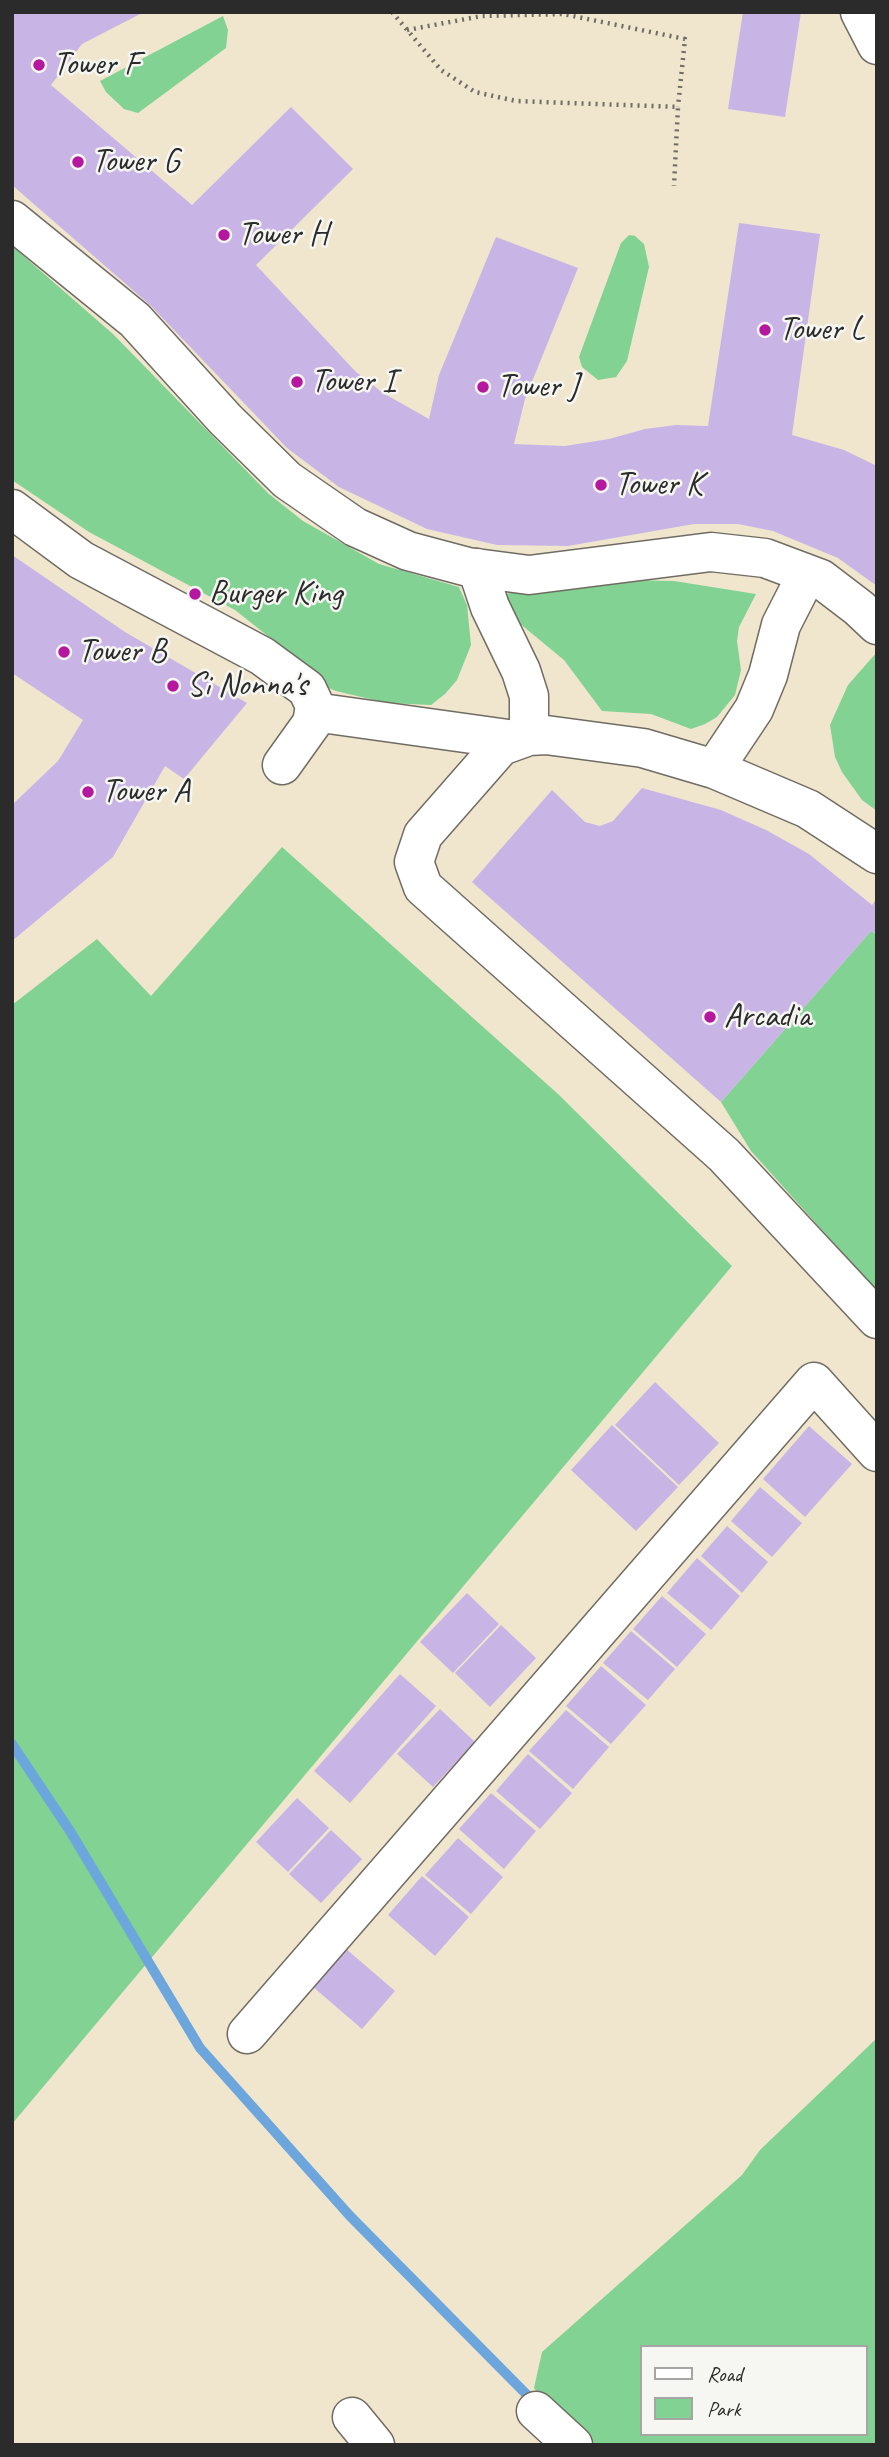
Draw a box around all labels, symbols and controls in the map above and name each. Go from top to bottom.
place label: Tower F [53,45,139,85]
marker: Tower F [31,57,47,73]
place label: Tower G [92,142,179,182]
marker: Tower G [70,154,86,170]
place label: Tower H [238,215,328,255]
marker: Tower H [216,227,232,243]
place label: Tower L [779,310,864,350]
marker: Tower L [757,322,773,338]
place label: Tower I [311,362,395,402]
place label: Tower J [497,367,578,407]
marker: Tower I [289,374,305,390]
marker: Tower J [475,379,491,395]
place label: Tower K [615,465,703,505]
marker: Tower K [593,477,609,493]
place label: Burger King [209,574,342,614]
marker: Burger King [187,586,203,602]
place label: Tower B [78,632,166,672]
marker: Tower B [56,644,72,660]
place label: Si Nonna's [187,666,307,706]
marker: Si Nonna's [165,678,181,694]
place label: Tower A [102,772,190,812]
marker: Tower A [80,784,96,800]
place label: Arcadia [724,997,811,1037]
marker: Arcadia [702,1009,718,1025]
legend [640,2345,868,2436]
text: Road [707,2361,742,2387]
text: Park [707,2396,740,2422]

